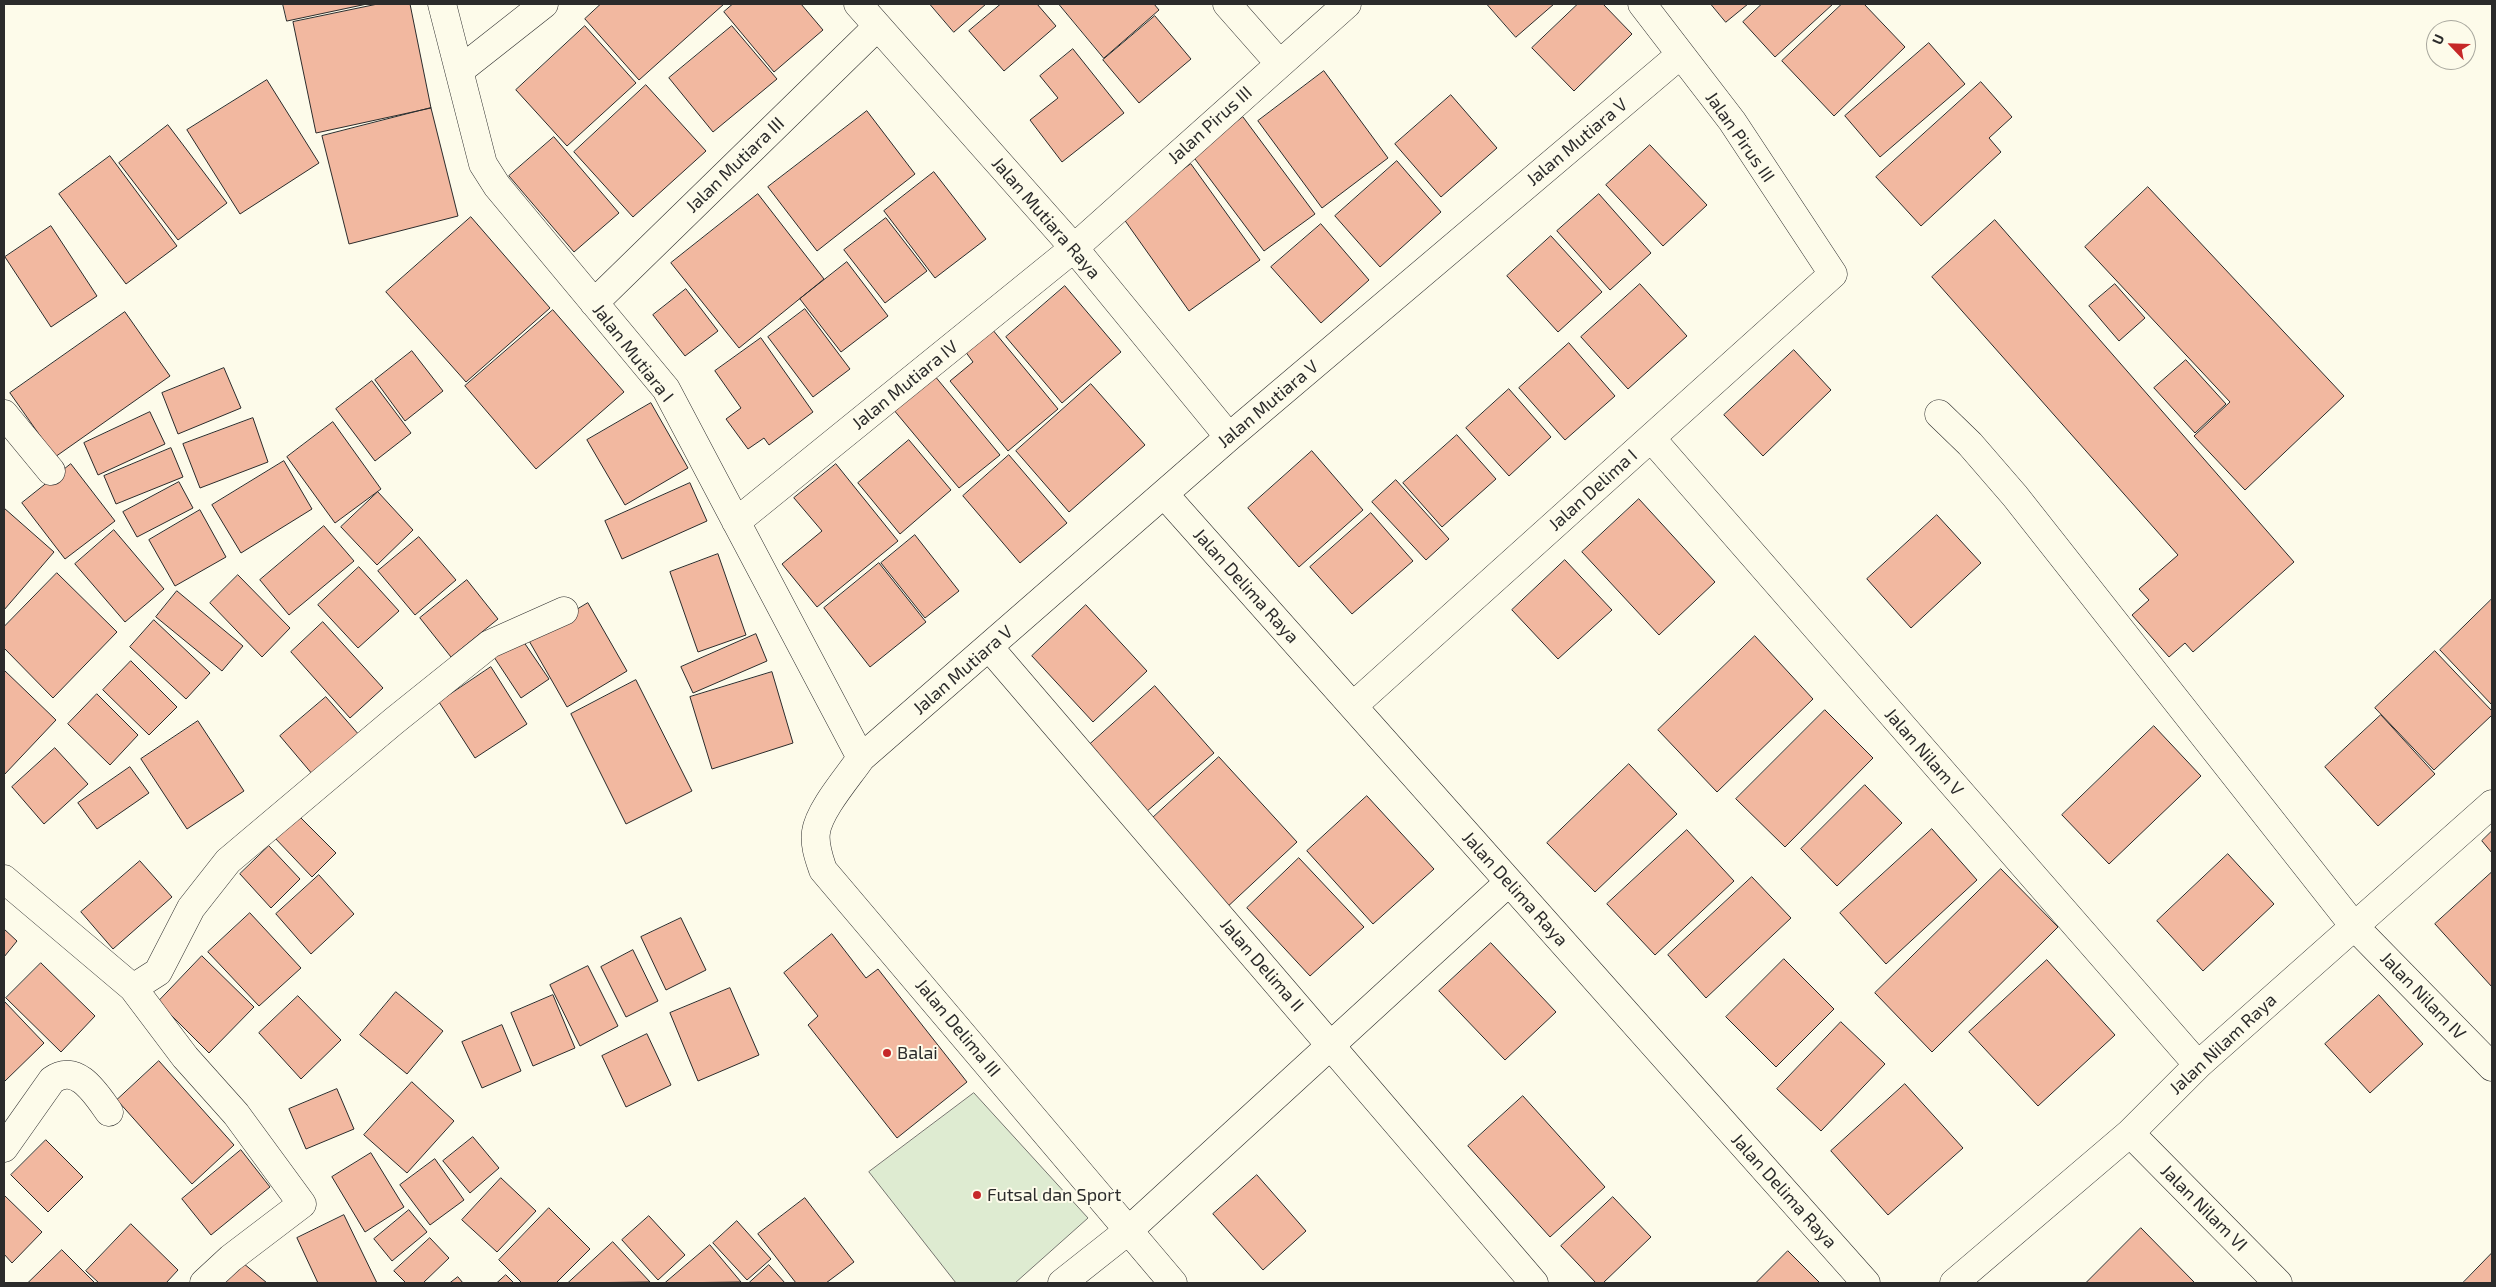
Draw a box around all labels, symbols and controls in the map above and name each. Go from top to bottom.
north arrow [2426,20,2476,70]
text: U [2428,31,2447,47]
street label: Jalan Pirus III [1164,82,1256,168]
street label: Jalan Pirus III [1701,88,1779,186]
street label: Jalan Mutiara V [1522,94,1632,190]
street label: Jalan Mutiara III [681,113,789,217]
street label: Jalan Mutiara Raya [987,153,1105,283]
street label: Jalan Mutiara I [588,300,678,406]
street label: Jalan Mutiara IV [848,336,962,434]
street label: Jalan Mutiara V [1213,356,1323,452]
street label: Jalan Delima I [1544,445,1642,535]
street label: Jalan Delima Raya [1189,524,1303,648]
street label: Jalan Mutiara V [909,621,1017,719]
street label: Jalan Nilam V [1880,704,1968,800]
street label: Jalan Delima Raya [1458,827,1572,951]
street label: Jalan Delima II [1216,914,1308,1016]
street label: Jalan Nilam IV [2376,948,2470,1044]
street label: Jalan Delima III [911,975,1005,1081]
street label: Jalan Nilam Raya [2165,989,2281,1099]
place label: Balai [897,1042,938,1064]
marker: Balai [881,1047,893,1059]
street label: Jalan Delima Raya [1727,1129,1841,1253]
street label: Jalan Nilam VI [2156,1160,2252,1256]
place label: Futsal dan Sport [987,1184,1121,1206]
marker: Futsal dan Sport [971,1189,983,1201]

